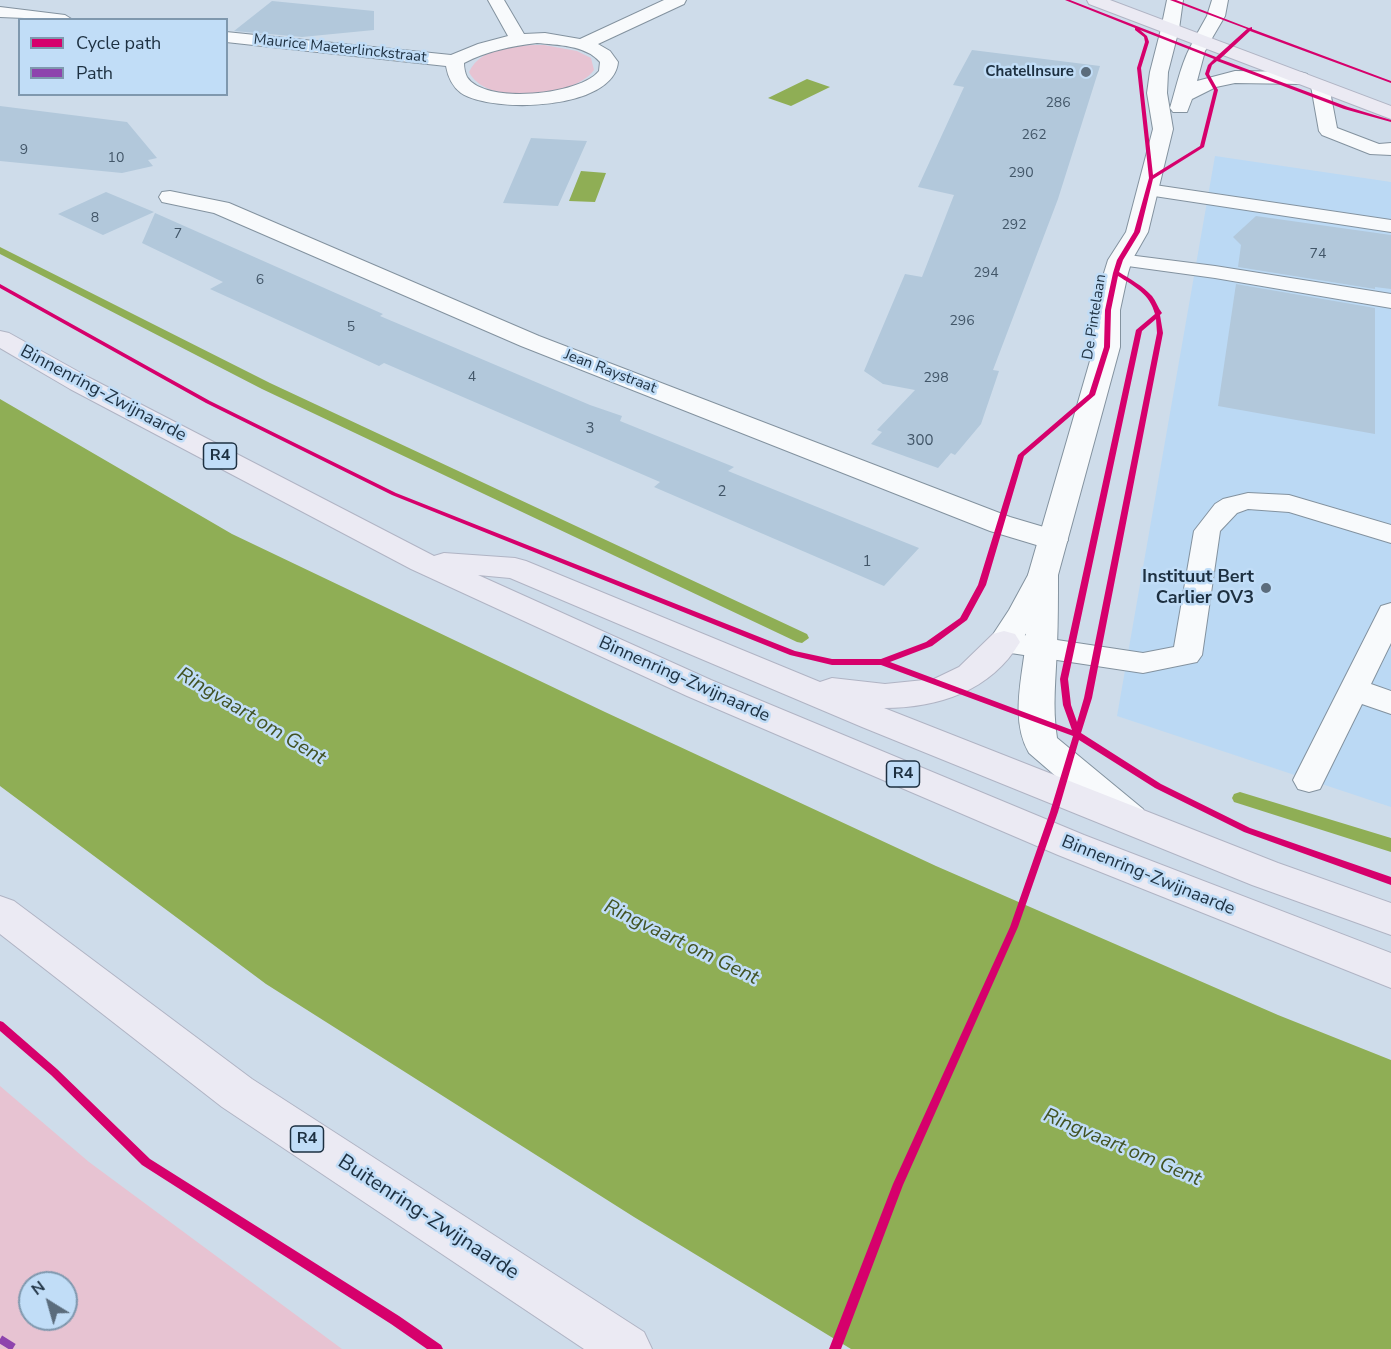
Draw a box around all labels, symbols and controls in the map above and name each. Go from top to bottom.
legend [18,18,228,96]
text: Cycle path [76,31,161,55]
street label: Maurice Maeterlinckstraat [253,31,427,67]
text: Path [76,61,113,85]
place label: ChatelInsure [985,63,1074,81]
marker: ChatelInsure [1079,65,1093,79]
house number: 286 [1045,96,1071,112]
house number: 262 [1021,128,1047,144]
house number: 9 [20,143,28,159]
house number: 10 [108,151,124,167]
house number: 290 [1008,166,1034,182]
house number: 8 [91,211,99,227]
house number: 292 [1001,218,1027,234]
house number: 7 [174,227,182,243]
house number: 74 [1310,247,1326,263]
house number: 294 [973,266,999,282]
house number: 6 [256,273,264,289]
street label: De Pintelaan [1079,273,1111,361]
house number: 296 [949,314,975,330]
house number: 5 [347,320,355,336]
street label: Binnenring-Zwijnaarde [16,341,190,447]
street label: Jean Raystraat [561,346,659,398]
house number: 4 [468,370,476,386]
house number: 298 [923,371,949,387]
house number: 3 [586,420,594,438]
house number: 300 [907,432,933,450]
road number: R4 [204,443,236,469]
house number: 2 [718,483,726,501]
house number: 1 [863,553,871,571]
place label: Instituut Bert Carlier OV3 [1142,567,1254,610]
marker: Instituut Bert Carlier OV3 [1259,581,1273,595]
street label: Binnenring-Zwijnaarde [595,633,773,727]
water label: Ringvaart om Gent [172,663,330,771]
road number: R4 [886,761,920,787]
street label: Binnenring-Zwijnaarde [1058,831,1238,921]
water label: Ringvaart om Gent [600,895,762,991]
water label: Ringvaart om Gent [1039,1104,1205,1192]
road number: R4 [290,1126,324,1152]
street label: Buitenring-Zwijnaarde [333,1150,523,1286]
north arrow [18,1271,78,1331]
text: N [27,1276,50,1301]

